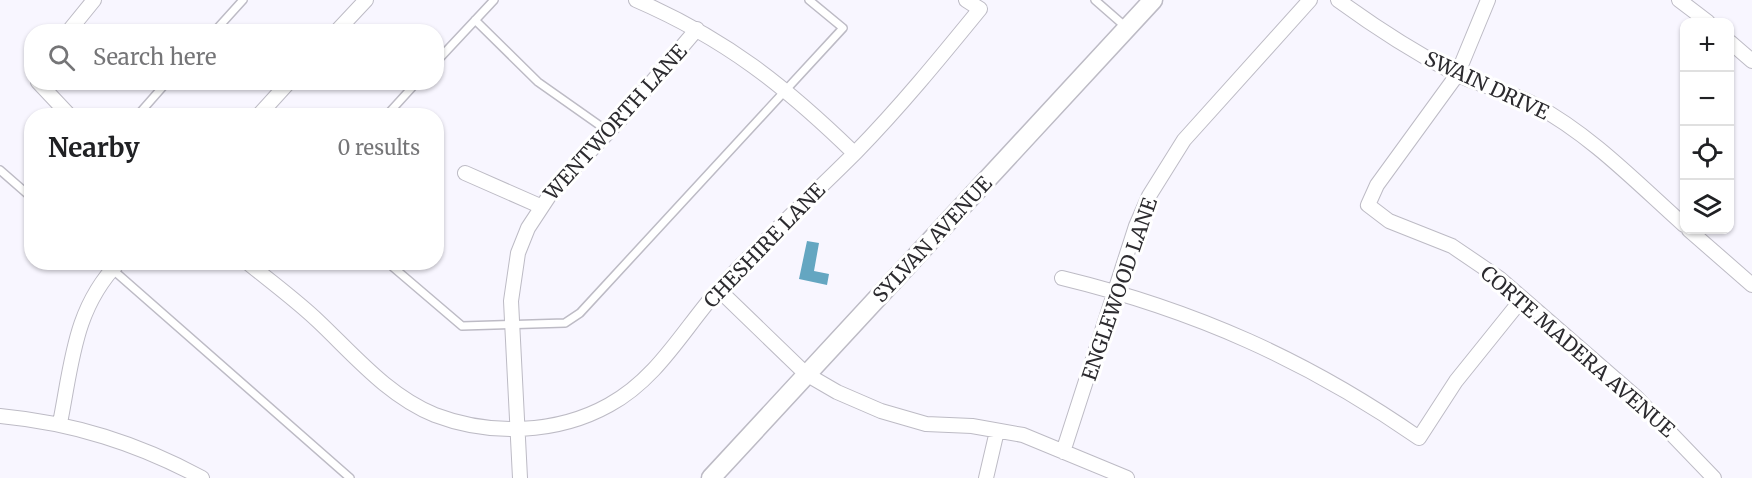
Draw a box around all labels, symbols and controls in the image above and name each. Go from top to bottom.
map controls [1680,18,1734,234]
button: + [1680,18,1734,72]
search box [24,24,444,90]
street label: WENTWORTH LANE [538,39,692,206]
icon: search [45,41,78,74]
text: Search here [93,43,216,71]
street label: SWAIN DRIVE [1421,45,1553,125]
button: − [1680,72,1734,126]
button: locate [1680,126,1734,180]
text: Nearby [48,131,140,164]
text: 0 results [337,135,420,160]
street label: SYLVAN AVENUE [867,171,997,307]
street label: CHESHIRE LANE [698,177,830,313]
button: layers [1680,180,1734,234]
street label: ENGLEWOOD LANE [1076,194,1162,384]
street label: CORTE MADERA AVENUE [1476,260,1680,442]

